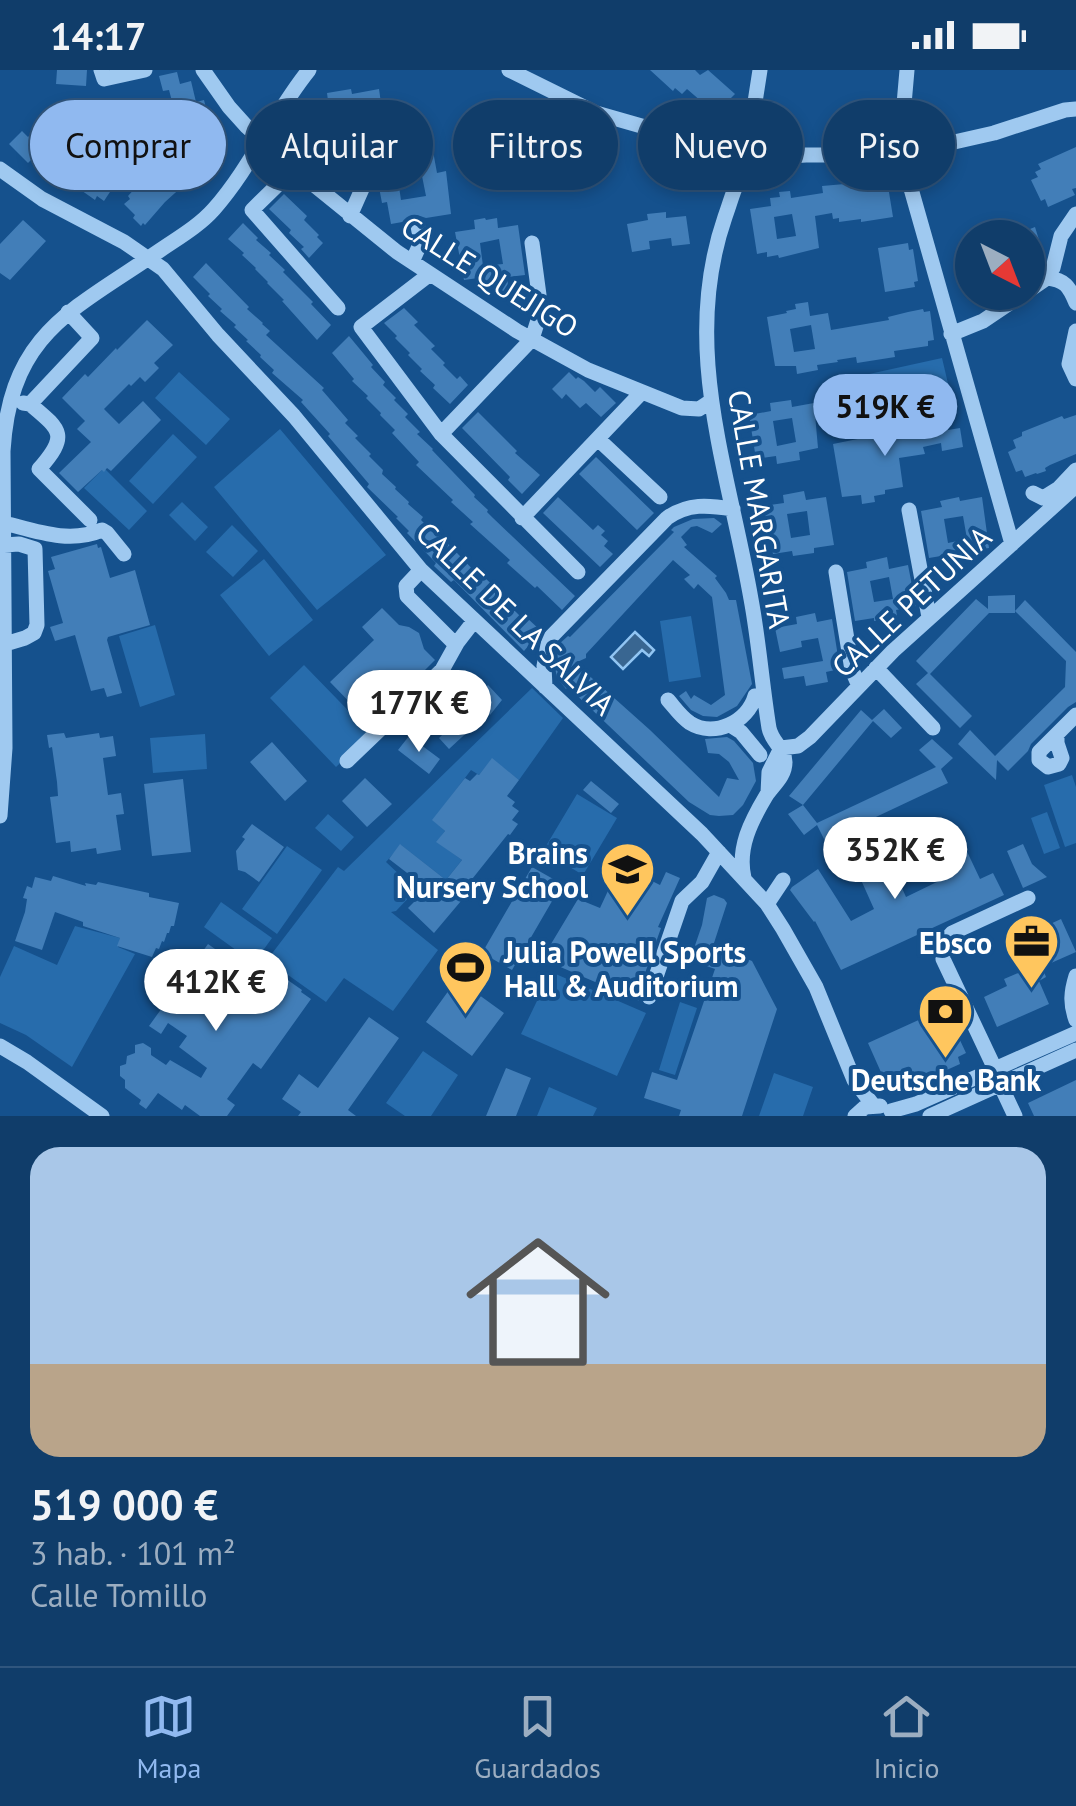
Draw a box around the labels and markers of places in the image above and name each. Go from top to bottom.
pin: 519K € [804,374,966,459]
pin: 177K € [338,670,500,755]
pin: 352K € [814,817,976,902]
place label: Brains Nursery School [396,833,588,906]
school or university icon: Brains Nursery School [597,839,657,918]
office icon: Ebsco [1001,912,1061,991]
place label: Ebsco [919,923,992,962]
place label: Julia Powell Sports Hall & Auditorium [503,932,746,1005]
sports icon: Julia Powell Sports Hall & Auditorium [435,938,495,1017]
pin: 412K € [135,949,297,1034]
bank icon: Deutsche Bank [916,981,976,1060]
place label: Deutsche Bank [851,1060,1041,1099]

